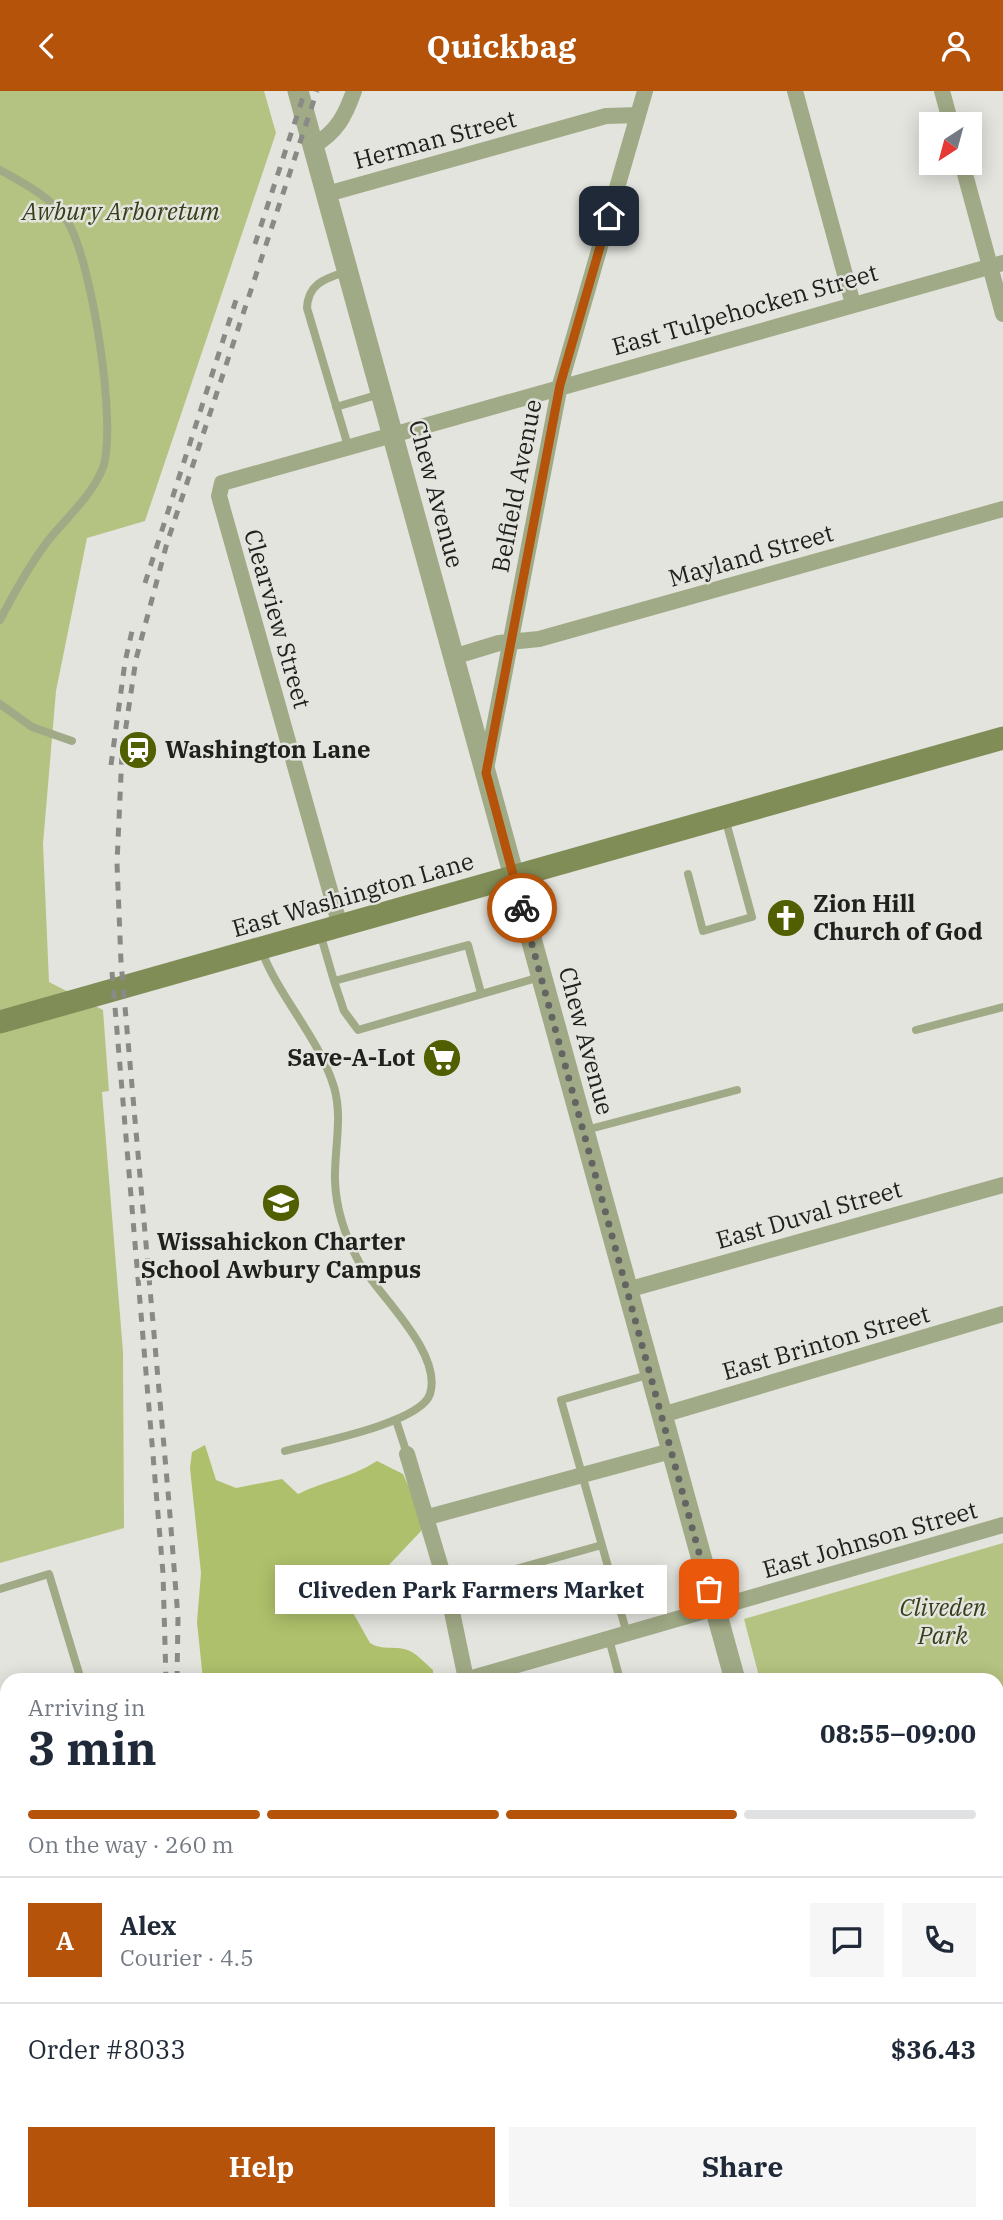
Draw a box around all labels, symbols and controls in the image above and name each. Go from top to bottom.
text: Quickbag [427,25,576,67]
icon: back [28,27,66,65]
icon: person [937,27,975,65]
street label: Herman Street [350,102,519,176]
north arrow [919,112,982,175]
map controls [919,112,982,175]
pin [579,186,639,246]
park label: Awbury Arboretum [20,195,220,227]
icon: home [590,197,628,235]
street label: East Tulpehocken Street [608,256,881,362]
street label: Belfield Avenue [484,396,549,575]
street label: Chew Avenue [402,416,472,571]
street label: Mayland Street [665,516,837,594]
street label: Clearview Street [237,525,319,712]
station icon: Washington Lane [117,729,159,771]
place label: Washington Lane [165,733,371,765]
street label: East Washington Lane [228,844,477,944]
courier [487,873,557,943]
place label: Zion Hill Church of God [813,887,983,947]
icon: bike [503,889,541,927]
church icon: Zion Hill Church of God [765,897,807,939]
street label: Chew Avenue [552,963,622,1118]
supermarket icon: Save-A-Lot [421,1037,463,1079]
place label: Save-A-Lot [287,1041,415,1073]
street label: East Duval Street [712,1172,905,1256]
school or university icon: Wissahickon Charter School Awbury Campus [260,1182,302,1224]
place label: Wissahickon Charter School Awbury Campus [141,1225,421,1285]
street label: East Brinton Street [718,1297,933,1387]
street label: East Johnson Street [759,1493,981,1585]
pin [679,1559,739,1619]
callout: Cliveden Park Farmers Market [275,1565,667,1613]
icon: bag [690,1570,728,1608]
text: Cliveden Park Farmers Market [298,1574,644,1604]
park label: Cliveden Park [900,1591,987,1651]
text: Arriving in [28,1692,145,1722]
text: 08:55–09:00 [820,1716,976,1750]
text: 3 min [28,1718,157,1778]
text: On the way · 260 m [28,1829,234,1859]
button: chat [810,1903,884,1977]
button: phone [902,1903,976,1977]
text: Alex [120,1908,176,1942]
text: A [56,1923,74,1957]
text: Courier · 4.5 [120,1942,254,1972]
text: Order #8033 [28,2032,186,2066]
text: $36.43 [891,2032,976,2066]
button: Help [28,2127,495,2207]
button: Share [509,2127,976,2207]

